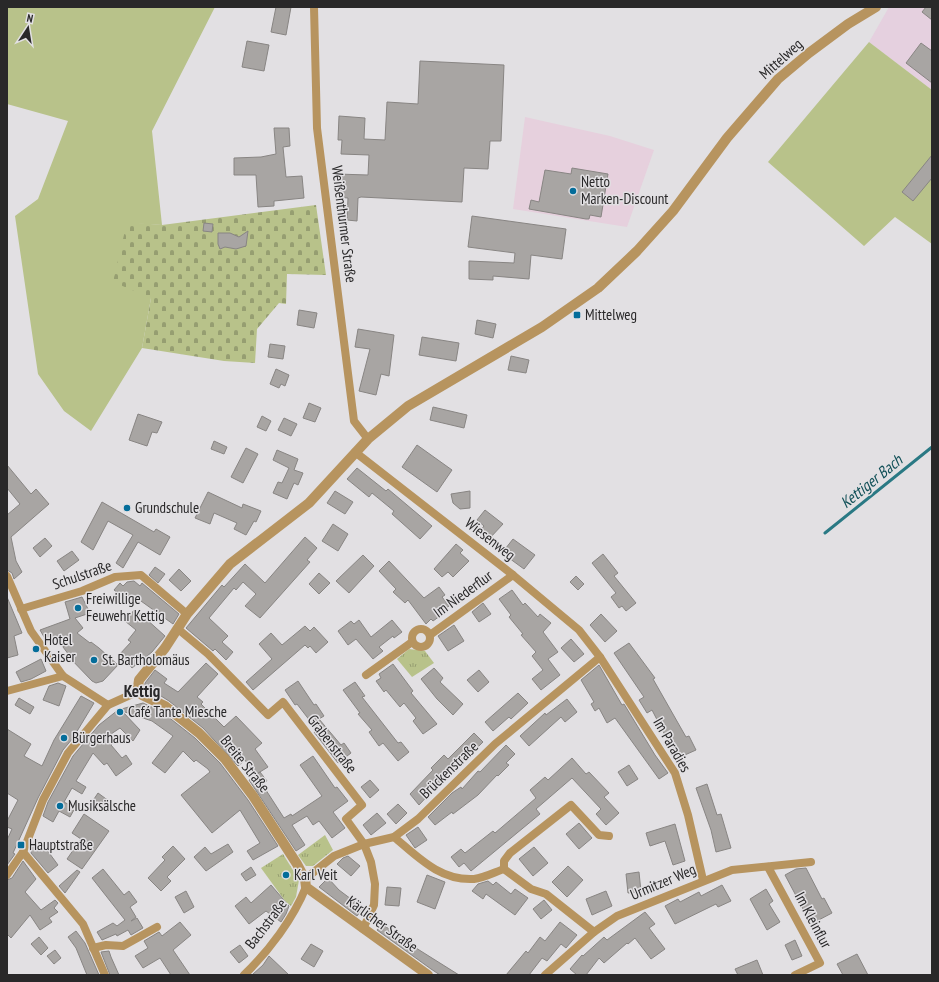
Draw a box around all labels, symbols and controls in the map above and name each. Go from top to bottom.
north arrow [8,8,48,48]
text: N [26,11,34,26]
street label: Mittelweg [755,34,806,83]
street label: Weißenthurmer Straße [328,164,361,284]
place label: Netto Marken-Discount [581,172,668,208]
marker: Netto Marken-Discount [568,186,578,196]
place label: Mittelweg [585,305,637,324]
marker: Mittelweg [572,310,582,320]
water label: Kettiger Bach [836,449,907,512]
place label: Grundschule [135,498,199,517]
marker: Grundschule [122,503,132,513]
street label: Wiesenweg [461,513,519,564]
street label: Schulstraße [50,556,114,593]
street label: Im Niederflur [429,565,497,621]
place label: Freiwillige Feuwehr Kettig [86,589,165,625]
marker: Freiwillige Feuwehr Kettig [73,603,83,613]
place label: Hotel Kaiser [44,630,77,666]
marker: Hotel Kaiser [31,644,41,654]
place label: St. Bartholomäus [102,650,189,669]
marker: St. Bartholomäus [89,655,99,665]
district label: Kettig [124,680,160,702]
place label: Café Tante Miesche [128,702,227,721]
marker: Café Tante Miesche [115,707,125,717]
street label: Grabenstraße [303,710,361,777]
street label: Im Paradies [649,714,696,775]
place label: Bürgerhaus [72,728,131,747]
street label: Breite Straße [217,731,274,796]
marker: Bürgerhaus [59,733,69,743]
street label: Brückenstraße [415,737,482,802]
place label: Musiksälsche [68,796,136,815]
marker: Musiksälsche [55,801,65,811]
place label: Hauptstraße [29,835,93,854]
marker: Hauptstraße [16,840,26,850]
street label: Urmitzer Weg [627,859,699,904]
place label: Karl Veit [294,865,337,884]
marker: Karl Veit [281,870,291,880]
street label: Im Kleinflur [791,888,837,952]
street label: Kärlicher Straße [343,891,422,956]
street label: Bachstraße [241,895,291,953]

